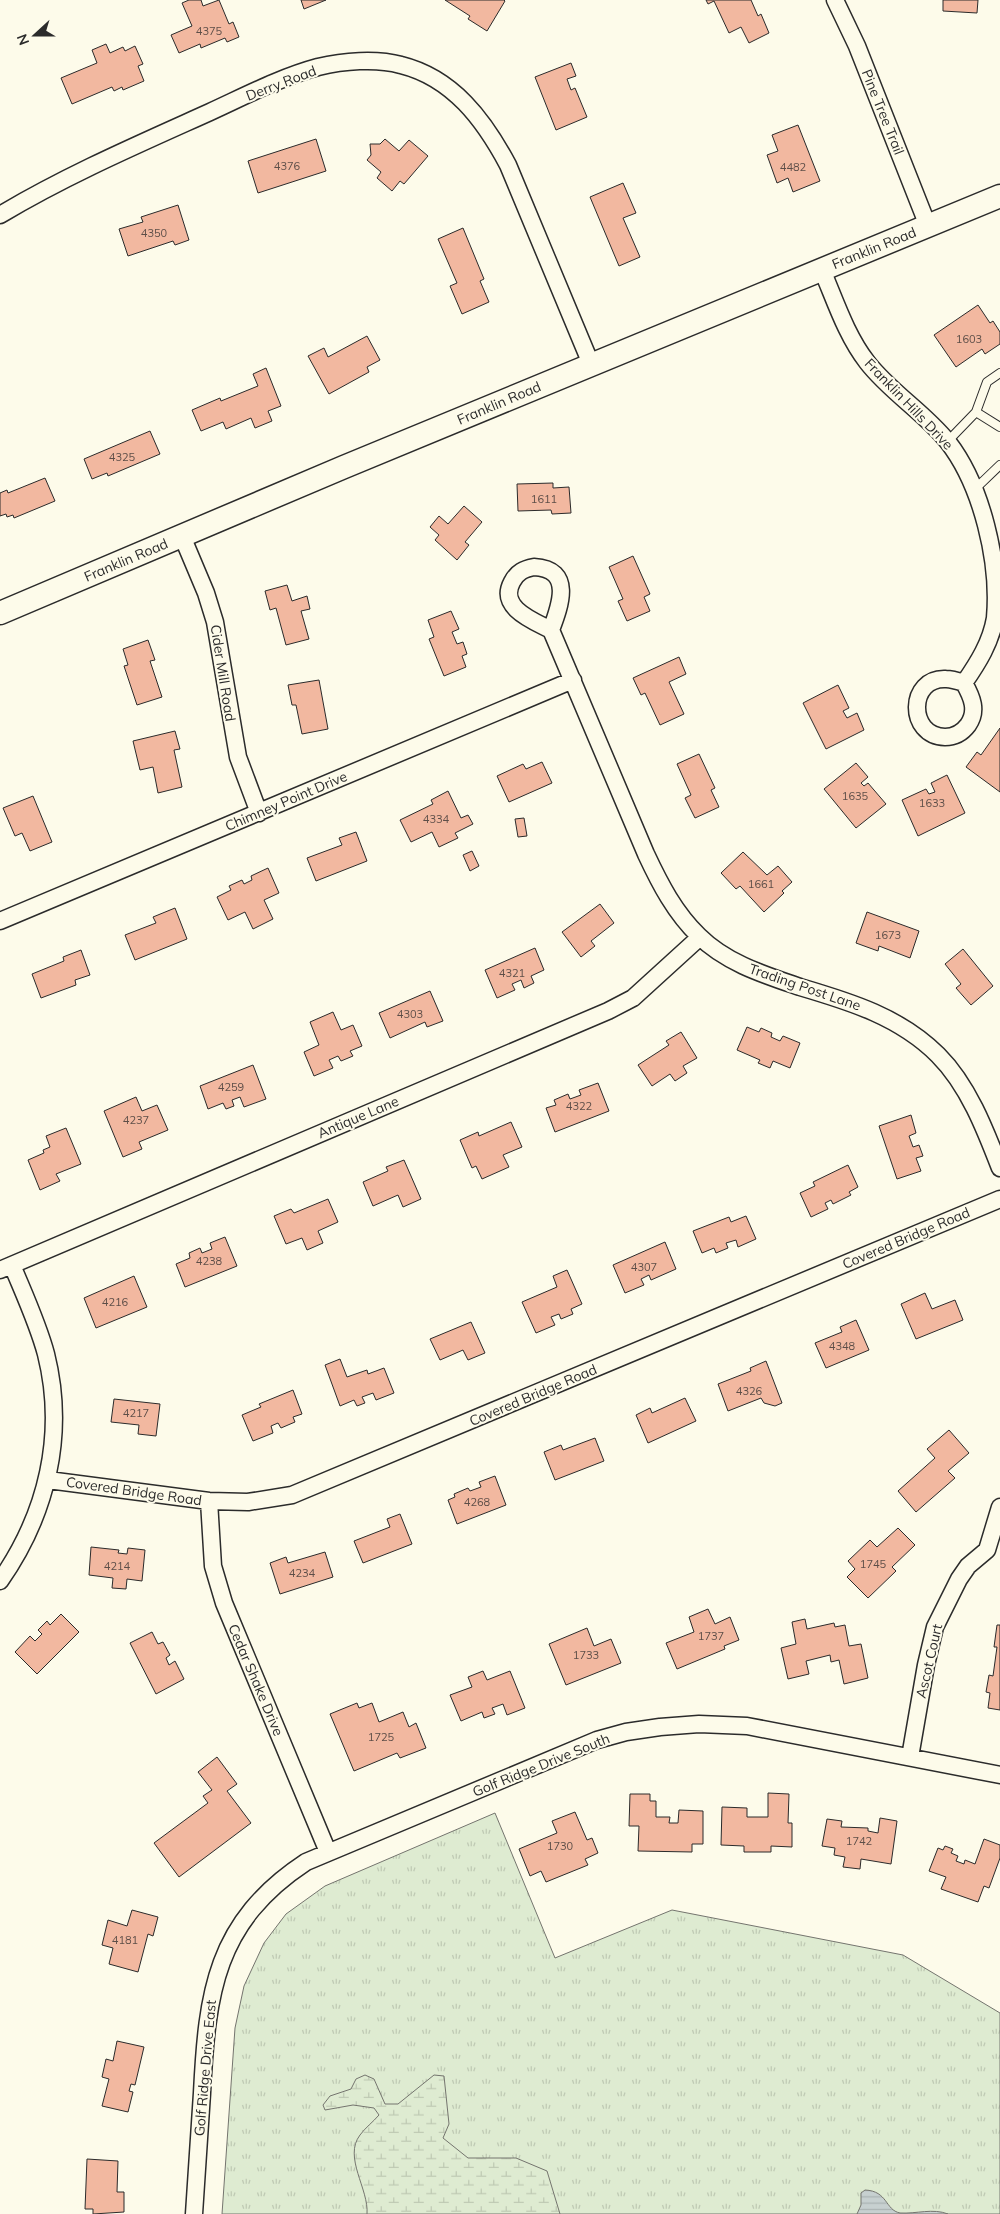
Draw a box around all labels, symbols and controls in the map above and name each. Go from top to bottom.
north arrow [10,10,60,60]
house number: 4375 [196,24,223,38]
text: N [13,31,33,48]
street label: Derry Road [243,61,319,105]
street label: Pine Tree Trail [858,67,908,157]
house number: 4376 [274,159,301,173]
house number: 4482 [780,160,807,174]
street label: Franklin Road [829,223,919,273]
house number: 4350 [141,226,168,240]
house number: 1603 [956,332,982,346]
street label: Franklin Hills Drive [861,355,957,453]
street label: Franklin Road [454,377,544,429]
house number: 4325 [109,450,136,464]
house number: 1611 [531,492,557,506]
street label: Franklin Road [81,534,171,586]
street label: Cider Mill Road [206,623,240,723]
street label: Chimney Point Drive [222,767,350,835]
house number: 1635 [842,789,869,803]
house number: 1633 [919,796,945,810]
house number: 4334 [423,812,450,826]
house number: 1661 [748,877,774,891]
house number: 1673 [875,928,901,942]
street label: Trading Post Lane [747,959,863,1015]
house number: 4321 [499,966,525,980]
house number: 4303 [397,1007,423,1021]
house number: 4259 [218,1080,244,1094]
street label: Antique Lane [315,1092,401,1142]
house number: 4322 [566,1099,593,1113]
house number: 4237 [123,1113,149,1127]
street label: Covered Bridge Road [839,1203,973,1273]
house number: 4238 [196,1254,223,1268]
house number: 4307 [631,1260,657,1274]
house number: 4216 [102,1295,129,1309]
house number: 4348 [829,1339,856,1353]
street label: Covered Bridge Road [466,1360,600,1430]
house number: 4326 [736,1384,763,1398]
house number: 4217 [123,1406,149,1420]
street label: Covered Bridge Road [65,1473,203,1509]
house number: 4268 [464,1495,491,1509]
house number: 1745 [860,1557,887,1571]
house number: 4214 [104,1559,131,1573]
house number: 4234 [289,1566,316,1580]
street label: Cedar Shake Drive [224,1621,288,1739]
street label: Ascot Court [912,1622,946,1700]
house number: 1737 [698,1629,724,1643]
house number: 1733 [573,1648,599,1662]
street label: Golf Ridge Drive South [470,1729,612,1801]
house number: 1725 [368,1730,395,1744]
house number: 1742 [846,1834,873,1848]
house number: 1730 [547,1839,574,1853]
house number: 4181 [112,1933,138,1947]
street label: Golf Ridge Drive East [190,1999,220,2137]

